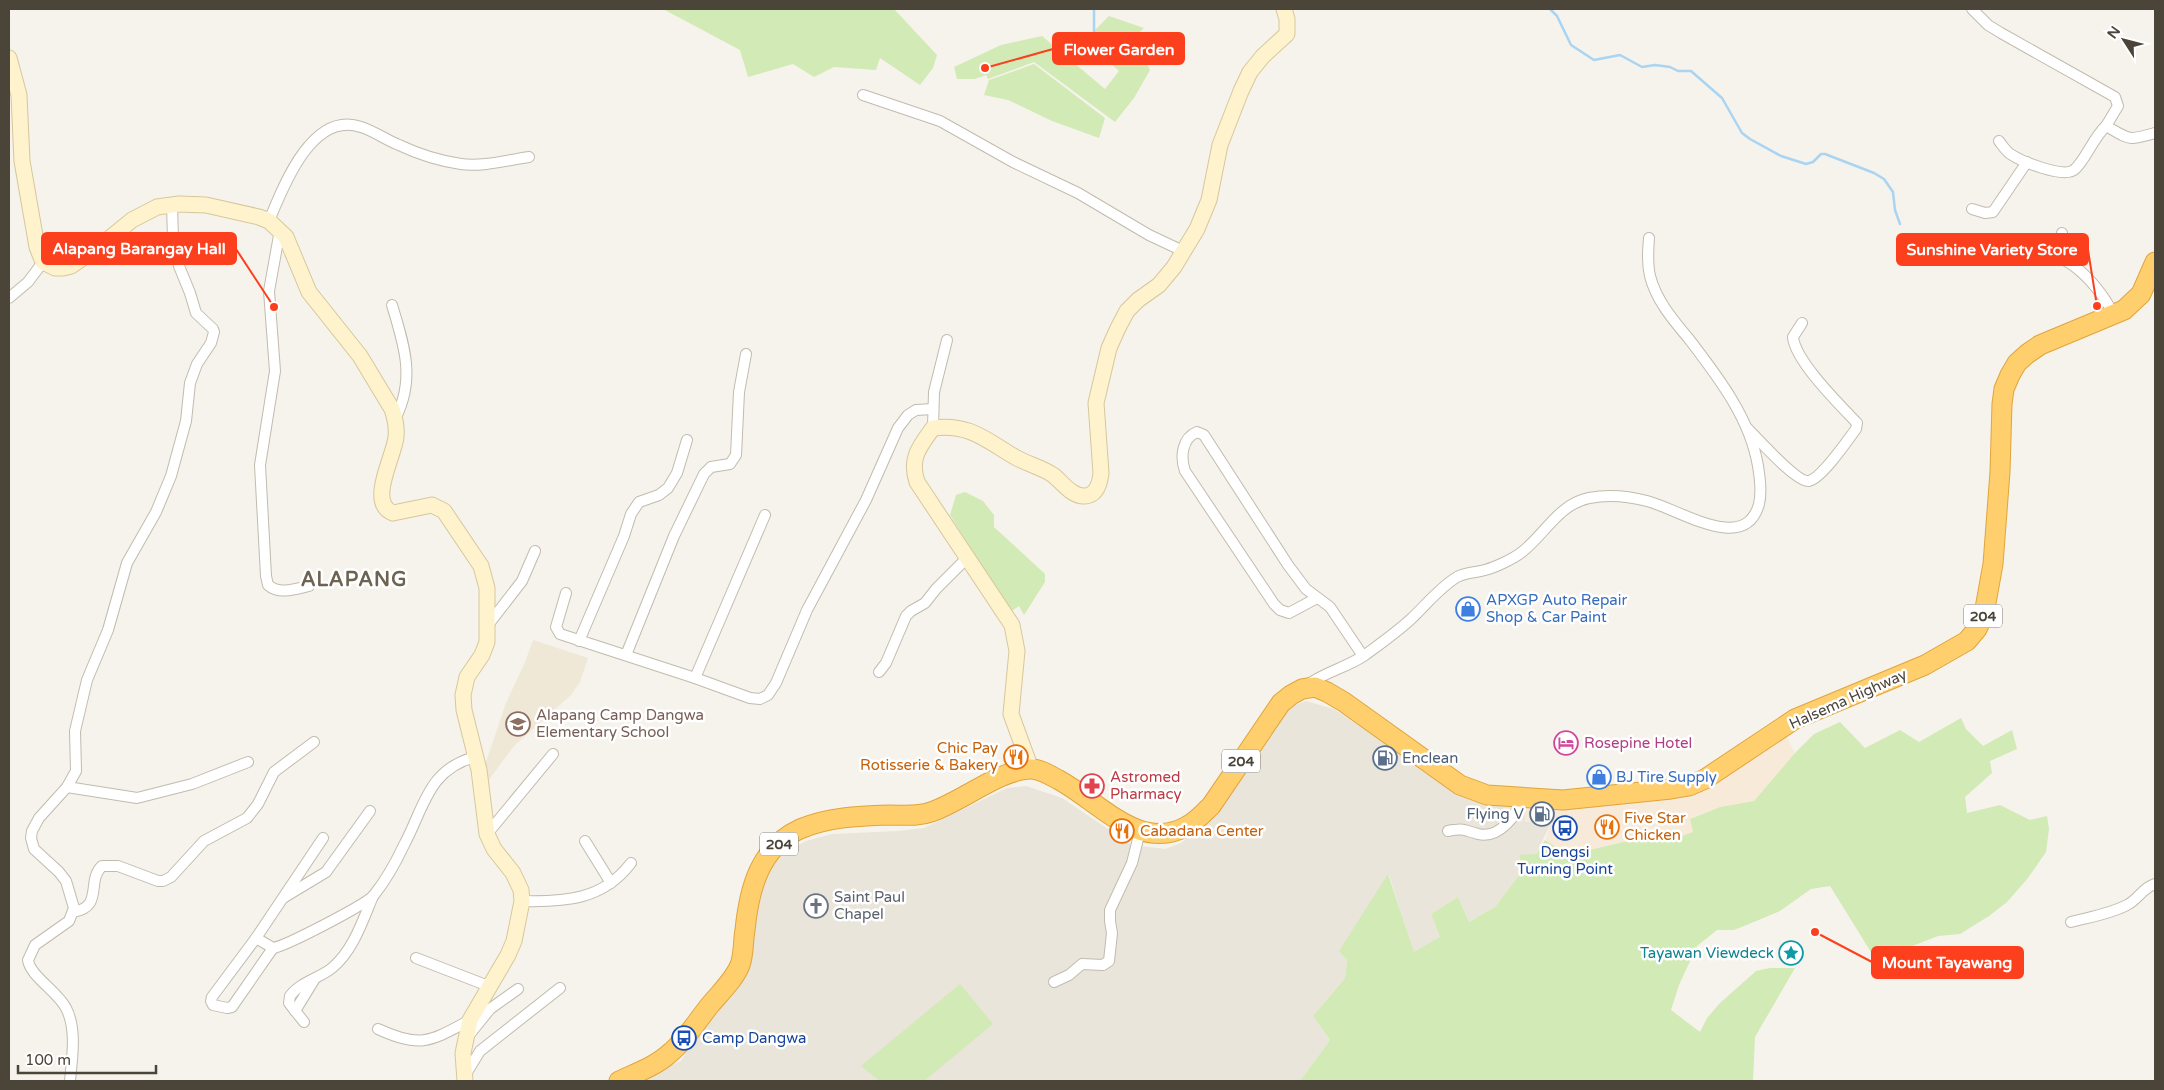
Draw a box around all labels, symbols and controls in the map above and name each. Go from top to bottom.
north arrow [2099,15,2149,65]
text: N [2104,23,2124,42]
callout: Flower Garden [1053,33,1184,64]
text: Flower Garden [1063,40,1175,60]
callout: Alapang Barangay Hall [42,233,236,264]
callout: Sunshine Variety Store [1897,234,2088,265]
text: Alapang Barangay Hall [52,239,226,259]
text: Sunshine Variety Store [1907,240,2077,260]
district label: ALAPANG [301,568,407,592]
place label: APXGP Auto Repair Shop & Car Paint [1486,591,1628,626]
shop icon: APXGP Auto Repair Shop & Car Paint [1455,596,1481,622]
road number: 204 [1964,604,2002,628]
street label: Halsema Highway [1786,665,1910,733]
place label: Alapang Camp Dangwa Elementary School [536,706,704,741]
school or university icon: Alapang Camp Dangwa Elementary School [505,711,531,737]
hotel icon: Rosepine Hotel [1553,730,1579,756]
place label: Rosepine Hotel [1584,734,1692,752]
place label: Chic Pay Rotisserie & Bakery [860,739,998,774]
restaurant icon: Chic Pay Rotisserie & Bakery [1003,744,1029,770]
fuel station icon: Enclean [1372,745,1398,771]
road number: 204 [1222,749,1260,772]
place label: Enclean [1402,749,1458,767]
shop icon: BJ Tire Supply [1586,764,1612,790]
place label: Astromed Pharmacy [1110,768,1182,803]
place label: BJ Tire Supply [1616,768,1717,786]
pharmacy icon: Astromed Pharmacy [1079,773,1105,799]
fuel station icon: Flying V [1529,801,1555,827]
place label: Flying V [1467,805,1525,823]
place label: Five Star Chicken [1624,809,1686,844]
restaurant icon: Five Star Chicken [1594,814,1620,840]
bus stop icon: Dengsi Turning Point [1552,815,1578,841]
restaurant icon: Cabadana Center [1109,818,1135,844]
place label: Cabadana Center [1140,822,1264,840]
road number: 204 [760,832,798,856]
place label: Dengsi Turning Point [1517,843,1613,878]
place label: Saint Paul Chapel [834,888,905,923]
church icon: Saint Paul Chapel [803,893,829,919]
place icon: Tayawan Viewdeck [1778,940,1804,966]
place label: Tayawan Viewdeck [1640,944,1774,962]
callout: Mount Tayawang [1872,947,2023,978]
text: Mount Tayawang [1882,953,2012,973]
bus stop icon: Camp Dangwa [671,1025,697,1051]
place label: Camp Dangwa [702,1029,806,1047]
scale bar [18,1042,155,1074]
text: 100 m [25,1051,71,1069]

